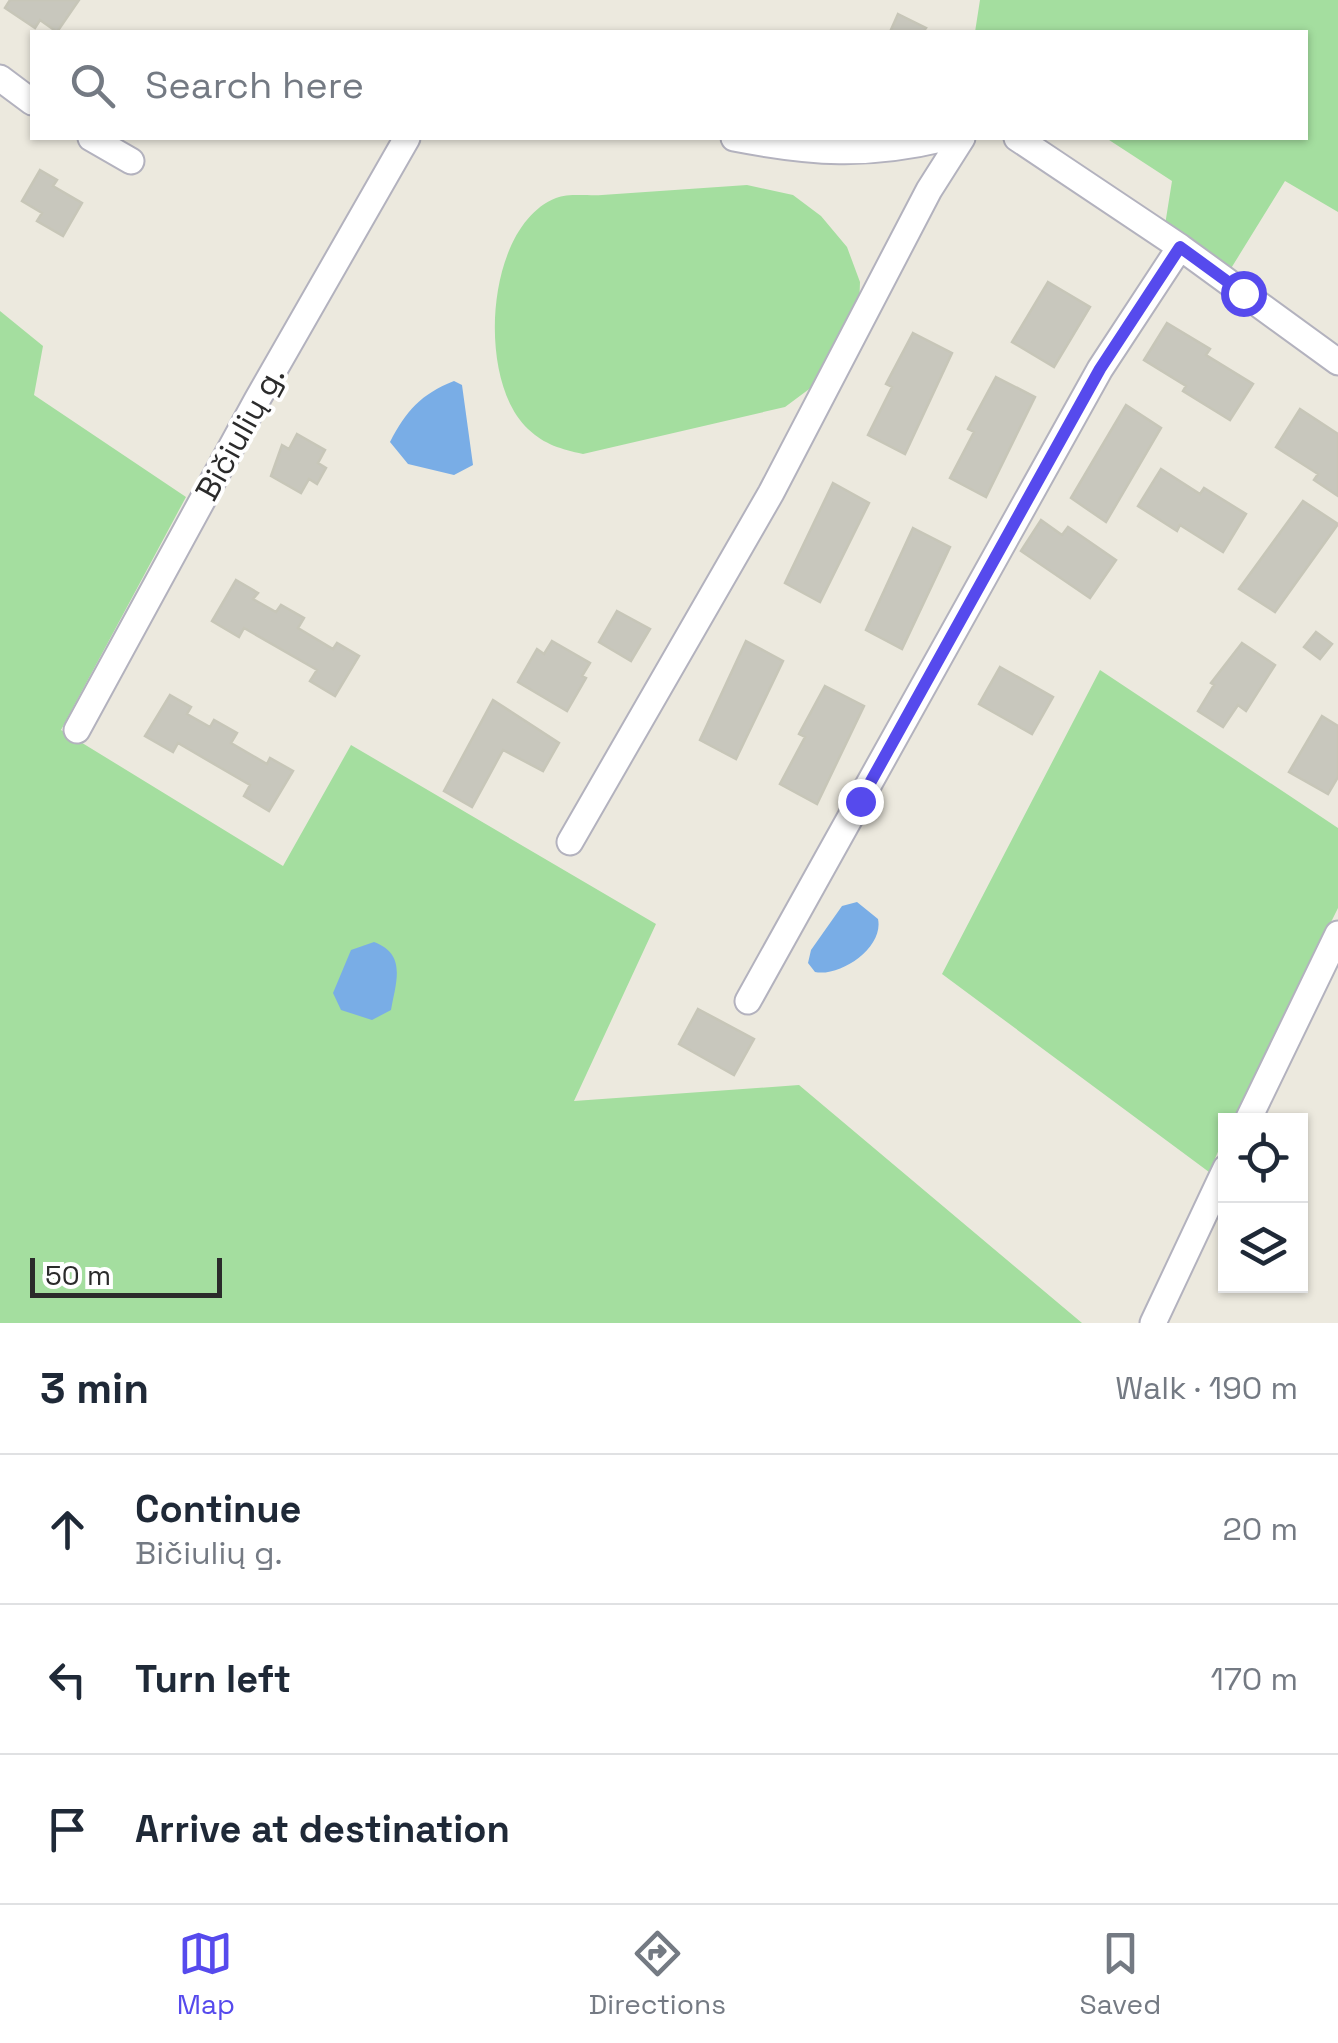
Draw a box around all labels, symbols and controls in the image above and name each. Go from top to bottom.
search box [30,30,1308,140]
icon: search [65,58,120,113]
text: Search here [145,61,364,109]
route start [1221,271,1267,317]
street label: Bičiulių g. [187,359,293,507]
route end [838,779,884,825]
map controls [1218,1113,1308,1293]
button: locate [1218,1113,1308,1203]
button: layers [1218,1203,1308,1293]
scale bar [30,1253,222,1298]
text: 50 m [45,1257,111,1293]
text: 3 min [40,1362,149,1415]
text: Walk · 190 m [1115,1368,1298,1408]
text: Continue [135,1485,301,1533]
icon: ahead [40,1502,95,1557]
text: 20 m [1222,1509,1298,1549]
text: Bičiulių g. [135,1533,283,1573]
icon: left [40,1652,95,1707]
text: Turn left [135,1655,291,1703]
text: 170 m [1211,1659,1298,1699]
icon: arrive [40,1802,95,1857]
text: Arrive at destination [135,1805,510,1853]
tab: Map [177,1926,235,2022]
tab: Directions [589,1926,726,2022]
tab: Saved [1080,1926,1161,2022]

